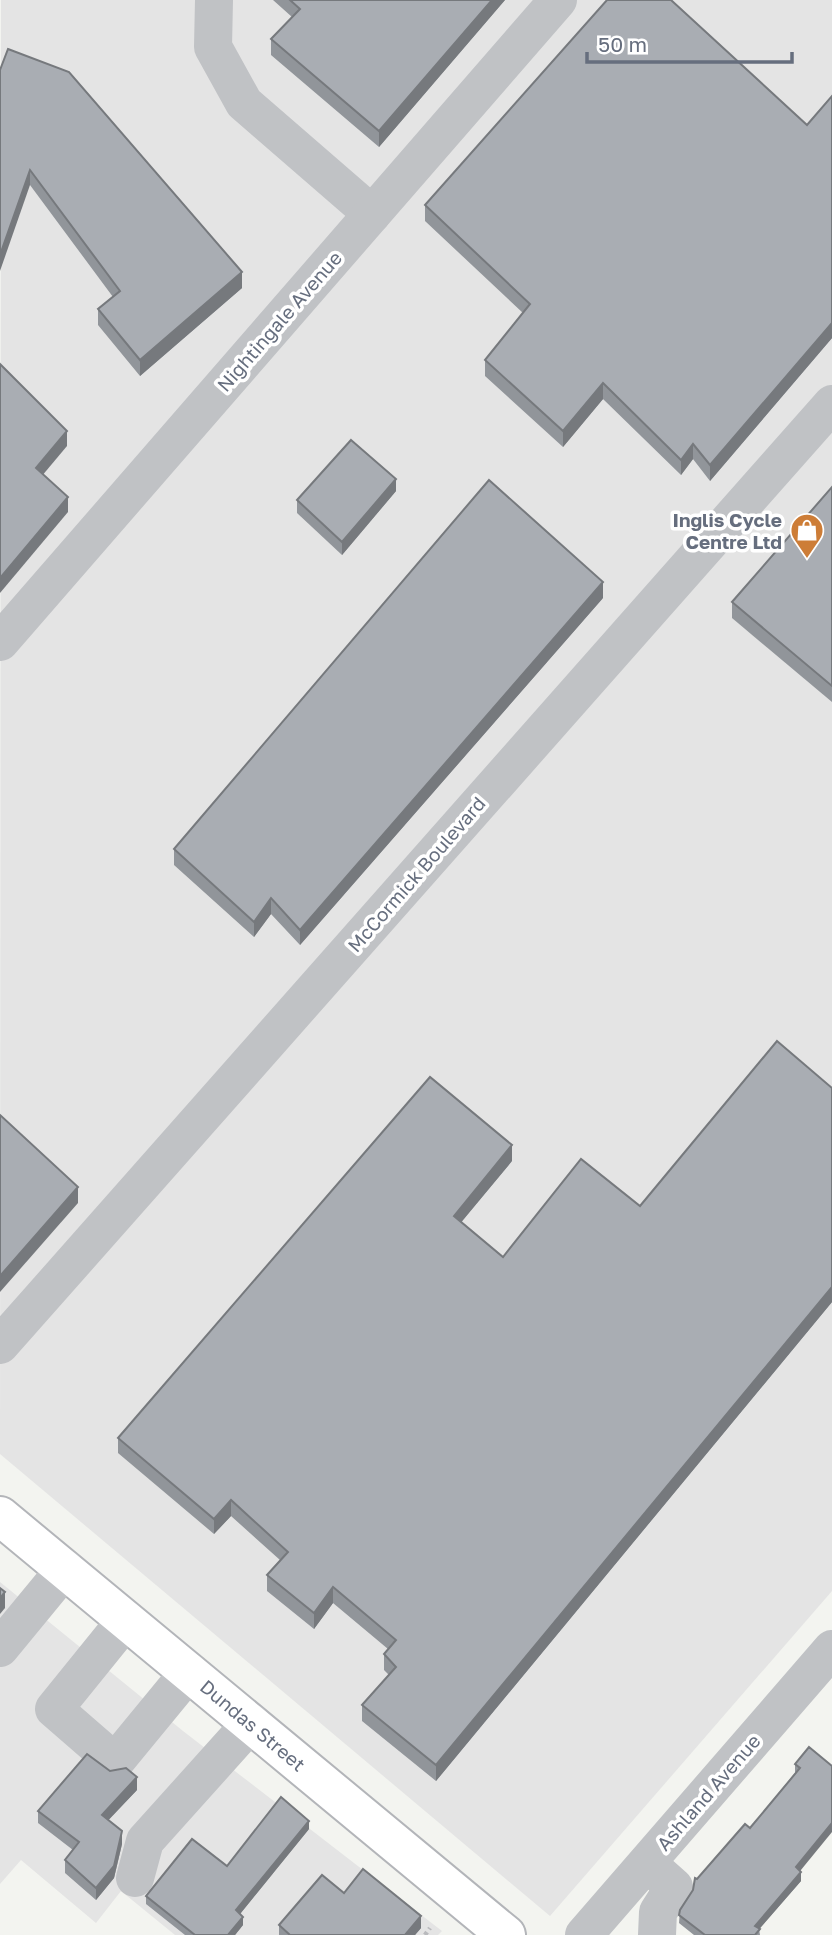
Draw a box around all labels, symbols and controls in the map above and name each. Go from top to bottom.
scale bar [587,21,792,65]
text: 50 m [598,31,647,57]
street label: Nightingale Avenue [212,246,346,396]
place label: Inglis Cycle Centre Ltd [672,508,782,553]
shop icon: Inglis Cycle Centre Ltd [788,511,826,560]
street label: McCormick Boulevard [342,792,490,956]
street label: Dundas Street [196,1674,310,1776]
street label: Ashland Avenue [651,1729,765,1855]

